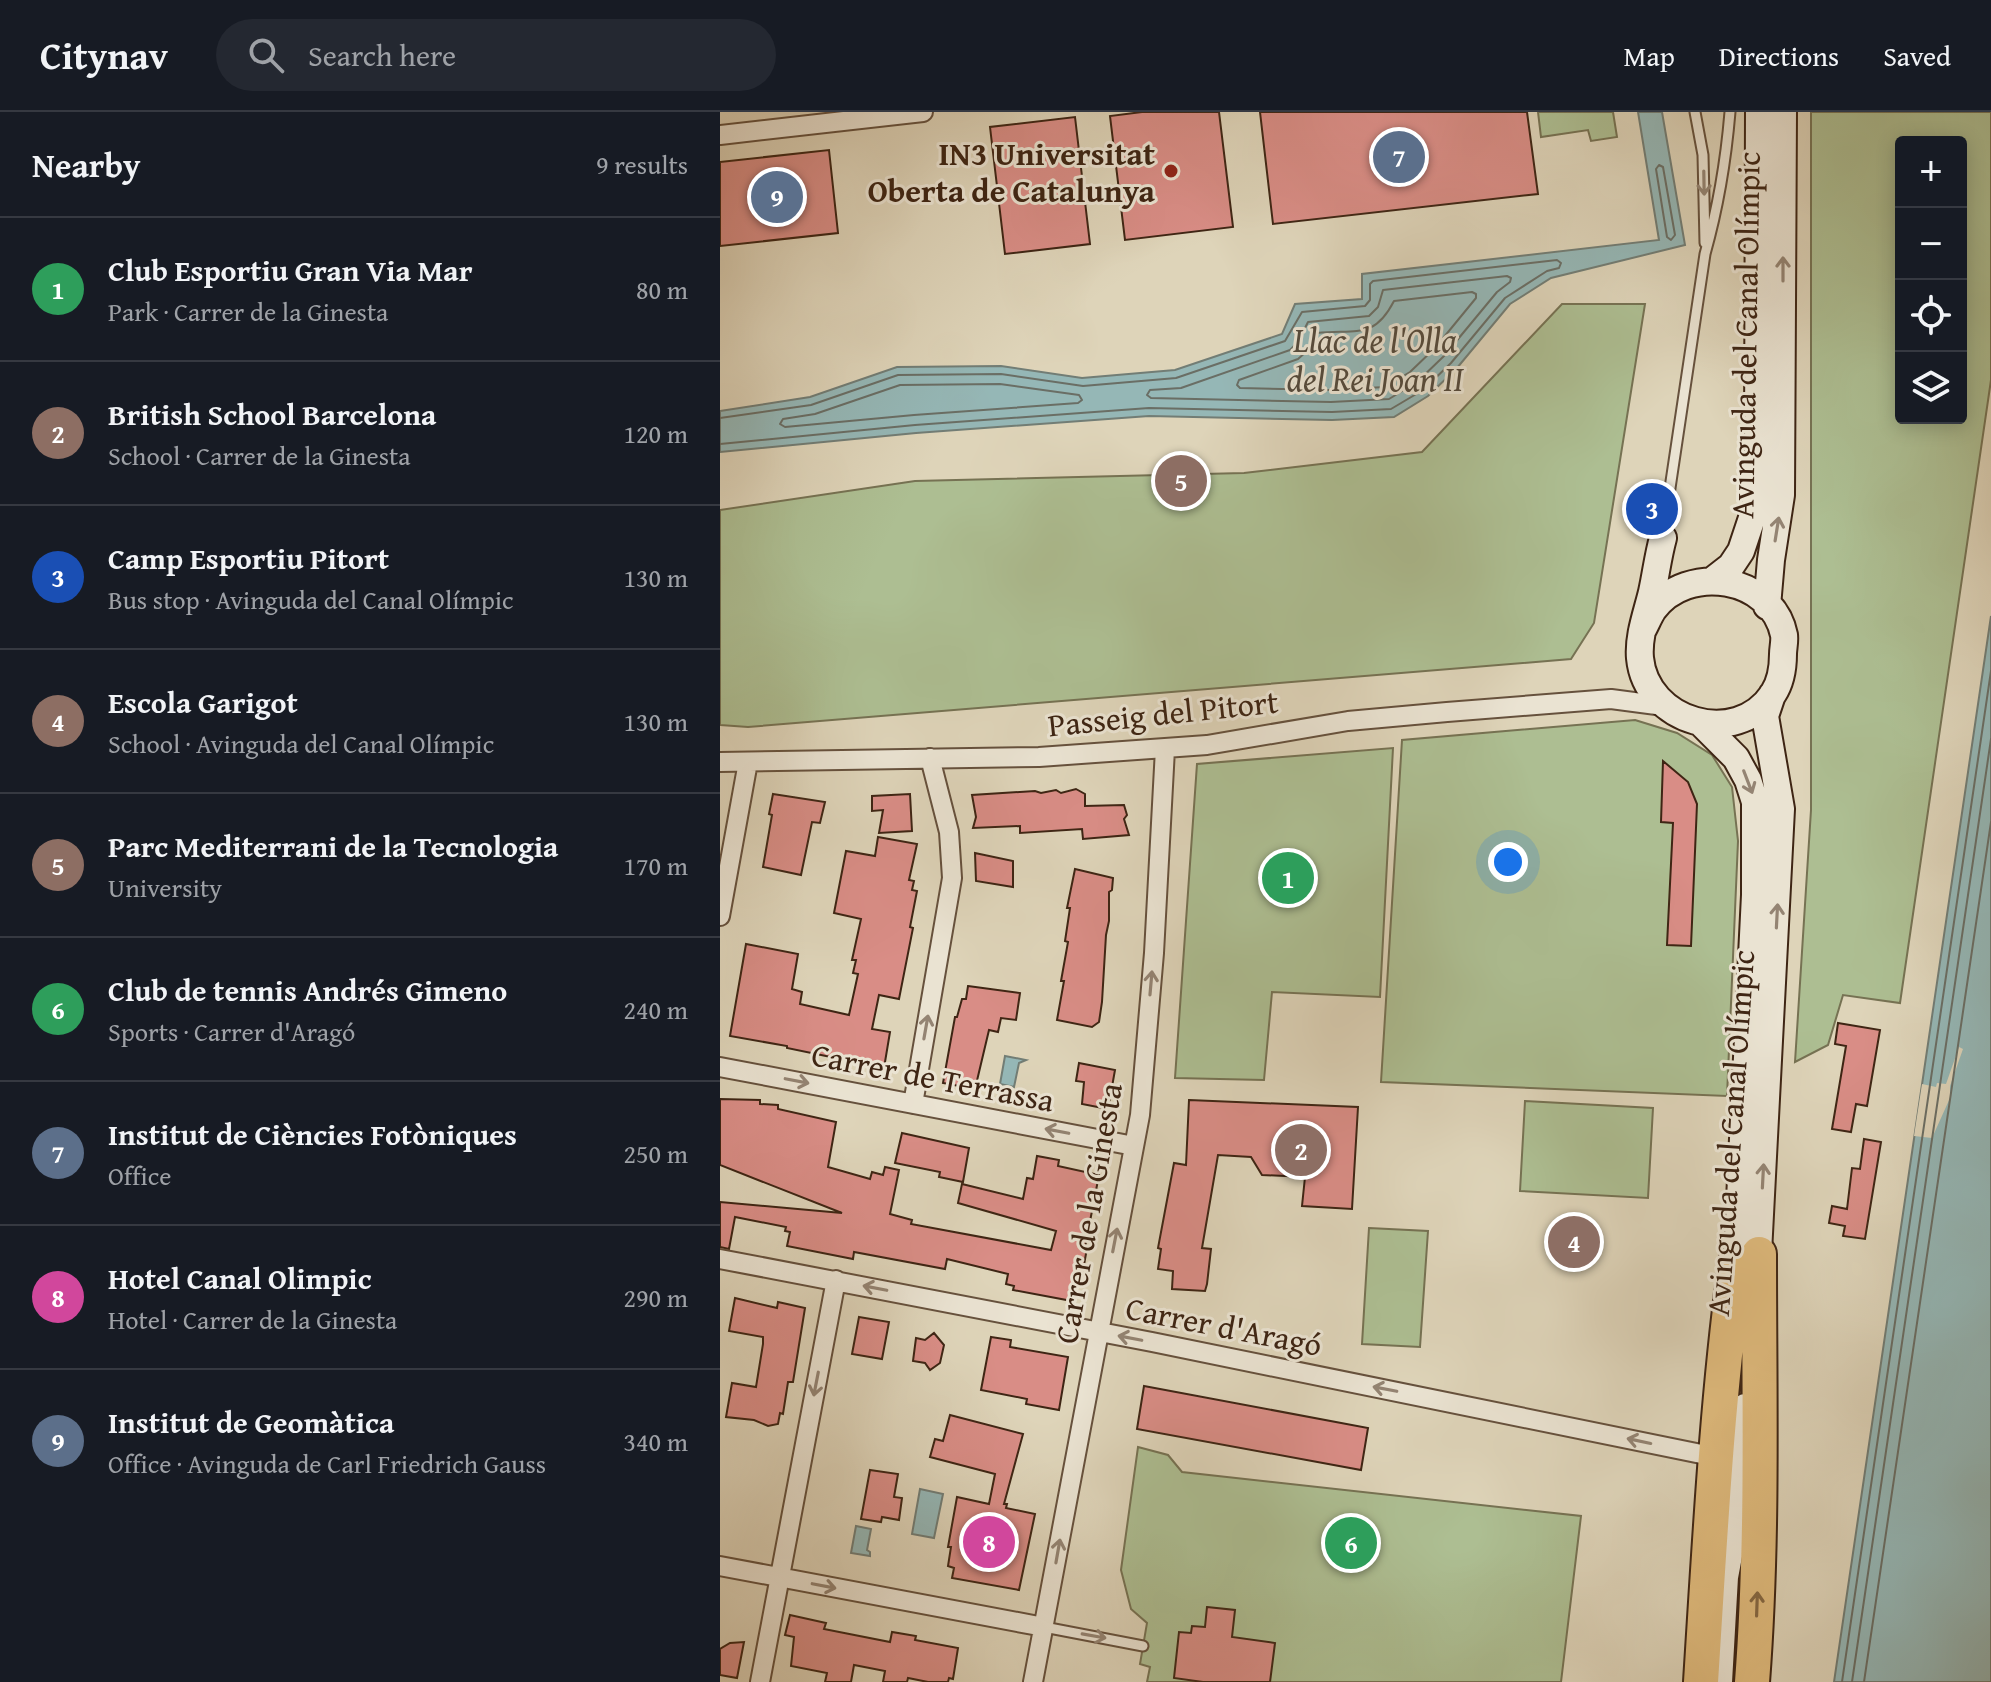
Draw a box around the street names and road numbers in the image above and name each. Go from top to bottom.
street label: Avinguda del Canal Olímpic [1718,151,1772,519]
street label: Passeig del Pitort [1046,678,1280,748]
street label: Avinguda del Canal Olímpic [1694,948,1766,1318]
street label: Carrer de Terrassa [808,1030,1058,1124]
street label: Carrer de la Ginesta [1042,1079,1134,1347]
street label: Carrer d'Aragó [1122,1284,1326,1368]

